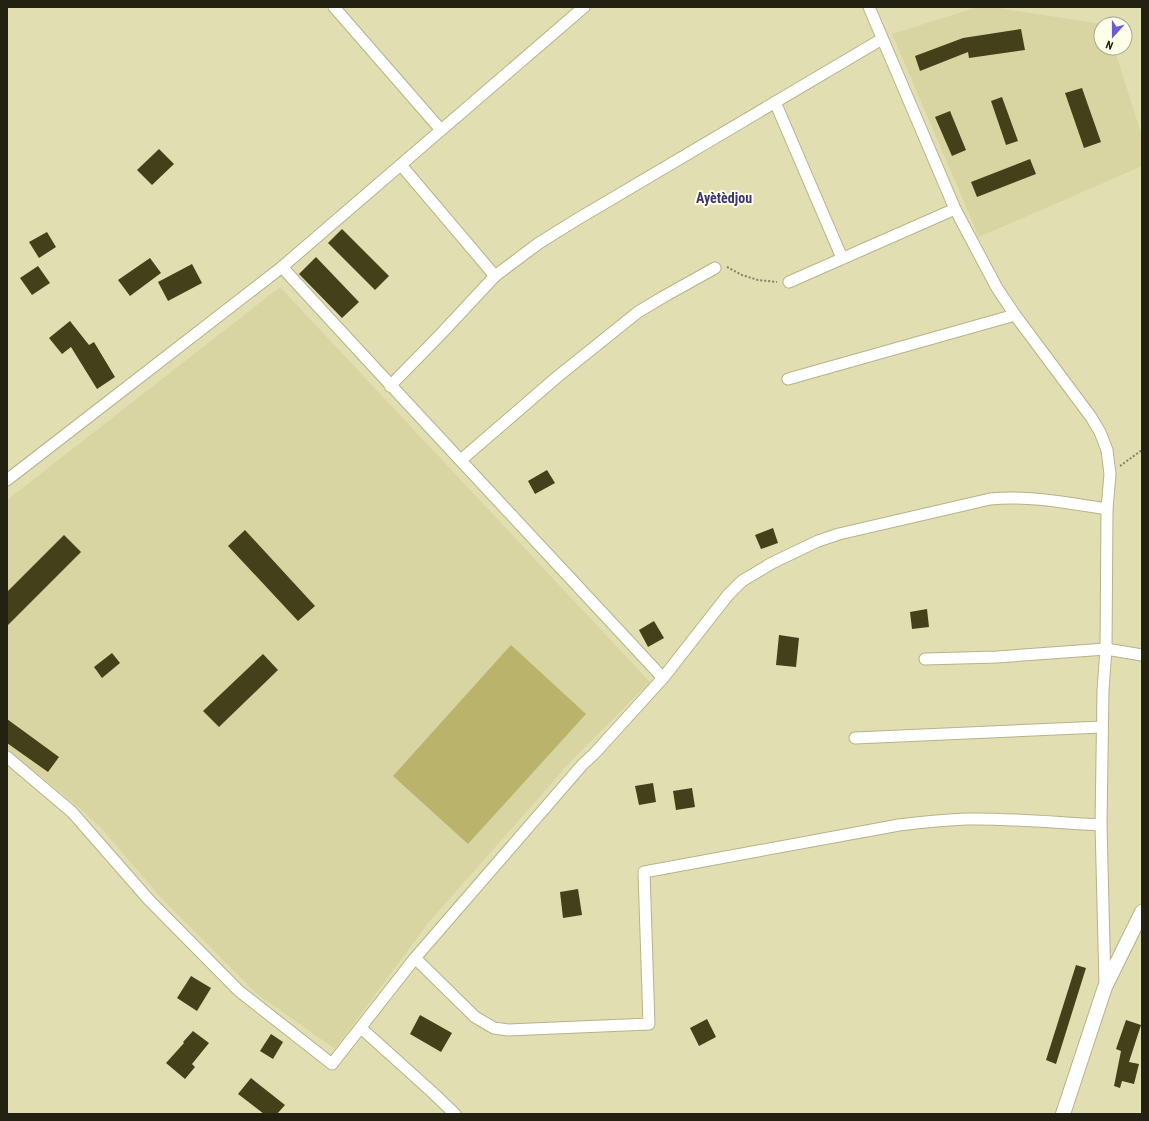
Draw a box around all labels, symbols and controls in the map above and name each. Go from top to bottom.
north arrow [1093,16,1133,56]
text: N [1104,38,1115,52]
district label: Ayètèdjou [696,190,752,206]

